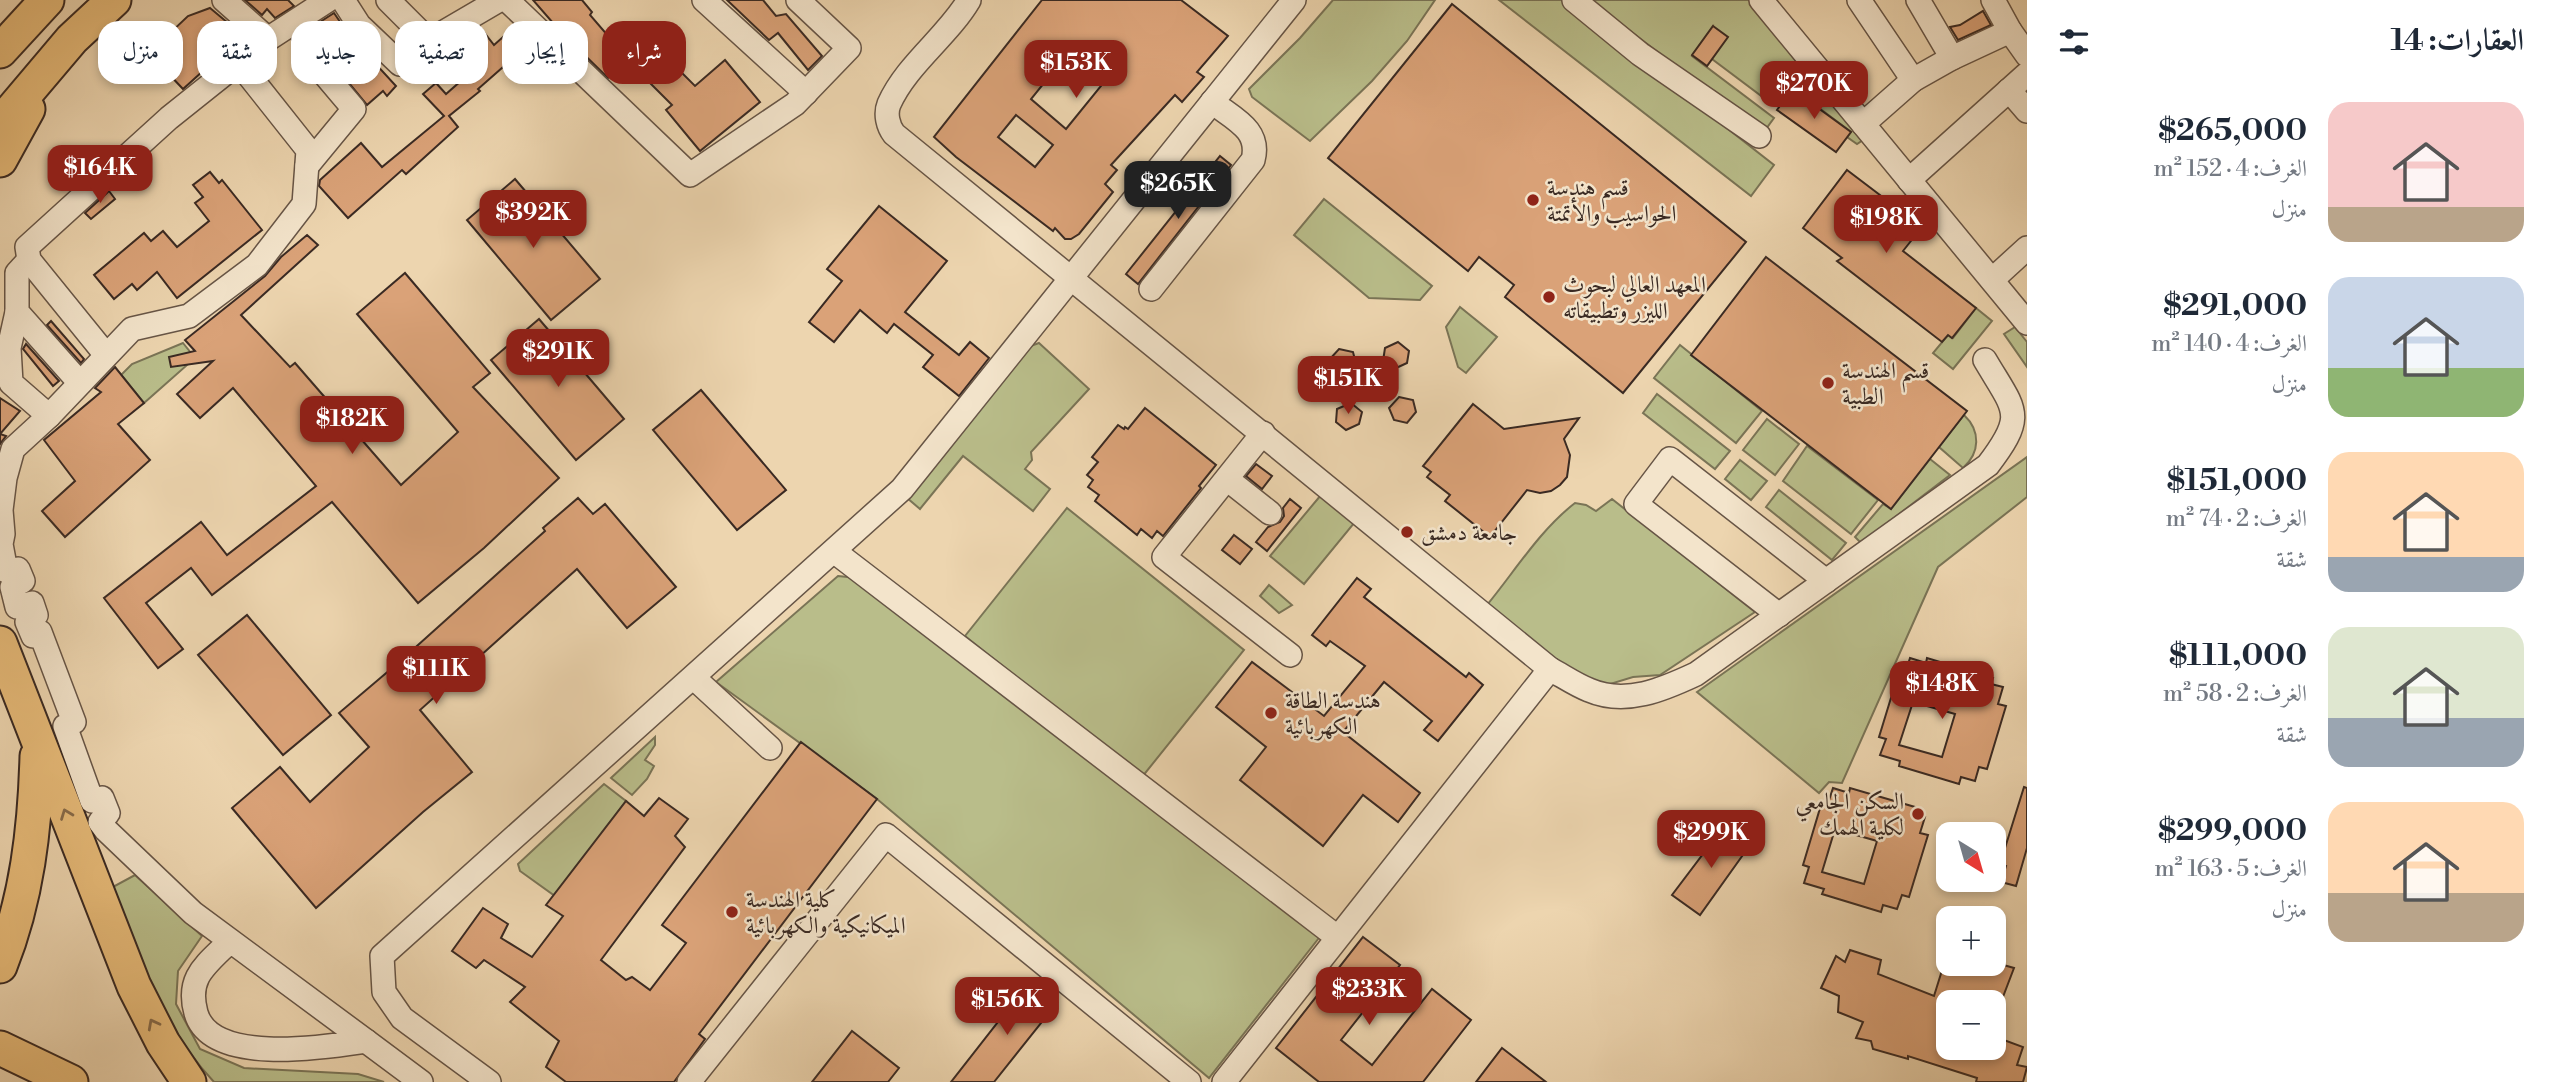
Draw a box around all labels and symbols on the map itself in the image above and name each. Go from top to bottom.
pin: $153K [1027,41,1125,100]
pin: $270K [1765,61,1863,121]
pin: $164K [51,146,149,205]
pin: $265K [1129,162,1227,221]
place label: قسم هندسة الحواسيب والأتمتة [1547,174,1677,229]
pin: $392K [484,190,582,250]
marker: قسم هندسة الحواسيب والأتمتة [1525,192,1541,208]
pin: $198K [1837,196,1935,255]
place label: المعهد العالي لبحوث الليزر وتطبيقاته [1563,271,1706,325]
marker: المعهد العالي لبحوث الليزر وتطبيقاته [1541,289,1557,305]
pin: $291K [509,330,607,389]
pin: $151K [1299,356,1397,416]
place label: قسم الهندسة الطبية [1842,357,1929,411]
marker: قسم الهندسة الطبية [1820,375,1836,391]
pin: $182K [303,396,401,456]
place label: جامعة دمشق [1421,519,1517,547]
marker: جامعة دمشق [1399,524,1415,540]
pin: $111K [387,646,485,706]
pin: $148K [1893,662,1991,721]
place label: هندسة الطاقة الكهربائية [1285,687,1381,741]
marker: هندسة الطاقة الكهربائية [1263,705,1279,721]
place label: السكن الجامعي لكلية الهمك [1796,788,1904,842]
marker: السكن الجامعي لكلية الهمك [1910,806,1926,822]
one-way arrow [60,809,74,821]
pin: $299K [1662,810,1760,870]
north arrow [1936,822,2006,892]
place label: كلية الهندسة الميكانيكية والكهربائية [746,886,906,940]
marker: كلية الهندسة الميكانيكية والكهربائية [724,904,740,920]
pin: $233K [1320,968,1418,1027]
pin: $156K [958,978,1056,1037]
one-way arrow [147,1019,161,1031]

